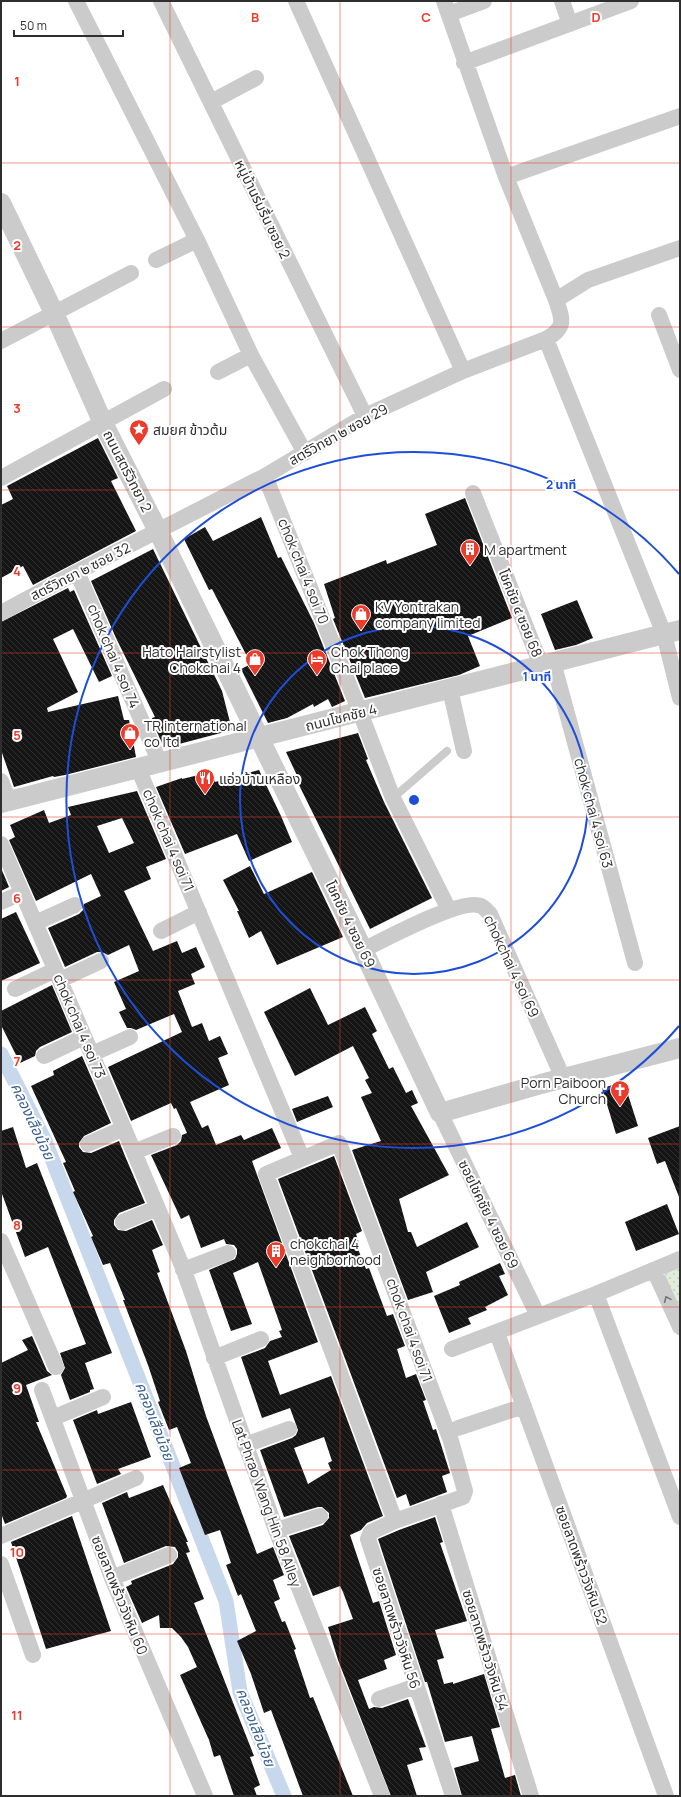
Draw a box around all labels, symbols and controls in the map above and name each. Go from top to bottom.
text: B [251,8,259,26]
text: C [421,8,431,26]
text: D [591,8,601,26]
scale bar [14,12,123,38]
text: 50 m [20,17,47,34]
text: 1 [14,72,20,90]
street label: หมู่บ้านร่มรื่น ซอย 2 [231,156,295,262]
text: 2 [13,236,21,254]
text: 3 [13,399,21,417]
street label: สตรีวิทยา ๒ ซอย 29 [285,399,391,469]
place icon: สมยศ ข้าวต้ม [128,418,150,446]
place label: สมยศ ข้าวต้ม [153,420,227,439]
street label: ถนนสตรีวิทยา 2 [99,427,157,515]
text: 2 นาที [546,476,576,493]
street label: chok chai 4 soi 70 [274,515,334,627]
street label: สตรีวิทยา ๒ ซอย 32 [27,538,133,604]
building icon: M apartment [459,538,481,566]
place label: M apartment [484,540,567,559]
text: 4 [13,562,21,580]
street label: โชคชัย ๔ ซอย 68 [495,566,547,660]
place label: KV Yontrakan company limited [375,597,480,632]
street label: chok chai 4 soi 74 [83,601,145,711]
shop icon: KV Yontrakan company limited [350,603,372,631]
place label: Hato Hairstylist Chokchai 4 [142,642,241,677]
place label: Chok Thong Chai place [331,642,409,677]
shop icon: Hato Hairstylist Chokchai 4 [244,648,266,676]
hotel icon: Chok Thong Chai place [306,648,328,676]
text: 1 นาที [523,668,551,685]
street label: ถนนโชคชัย 4 [303,699,379,735]
place label: TR international co ltd [144,716,247,751]
shop icon: TR international co ltd [119,722,141,750]
text: 5 [13,726,21,744]
street label: chok chai 4 soi 63 [570,756,618,870]
restaurant icon: แอ่วบ้านเหลือง [194,767,216,795]
place label: แอ่วบ้านเหลือง [219,769,300,788]
street label: chok chai 4 soi 71 [139,786,199,894]
centre of rings [407,793,421,807]
street label: โชคชัย 4 ซอย 69 [322,877,380,971]
text: 6 [13,889,21,907]
street label: chokchai 4 soi 69 [480,912,544,1020]
street label: chok chai 4 soi 73 [49,971,111,1081]
text: 7 [14,1052,21,1070]
place label: Porn Paiboon Church [521,1073,606,1108]
water label: คลองเสือน้อย [6,1079,60,1164]
church icon: Porn Paiboon Church [609,1079,631,1107]
street label: ซอยโชคชัย 4 ซอย 69 [454,1157,524,1271]
text: 8 [13,1216,21,1234]
place label: chokchai 4 neighborhood [290,1234,381,1269]
building icon: chokchai 4 neighborhood [265,1240,287,1268]
street label: chok chai 4 soi 71 [382,1275,438,1385]
one-way arrow [664,1295,672,1303]
text: 9 [13,1379,21,1397]
water label: คลองเสือน้อย [130,1379,180,1464]
street label: Lat Phrao Wang Hin 58 Alley [228,1416,306,1590]
street label: ซอยลาดพร้าววังหิน 52 [552,1503,612,1627]
street label: ซอยลาดพร้าววังหิน 60 [87,1533,153,1657]
text: 10 [10,1543,24,1561]
street label: ซอยลาดพร้าววังหิน 56 [368,1565,426,1691]
street label: ซอยลาดพร้าววังหิน 54 [459,1587,513,1713]
water label: คลองเสือน้อย [231,1685,281,1770]
text: 11 [11,1706,23,1724]

